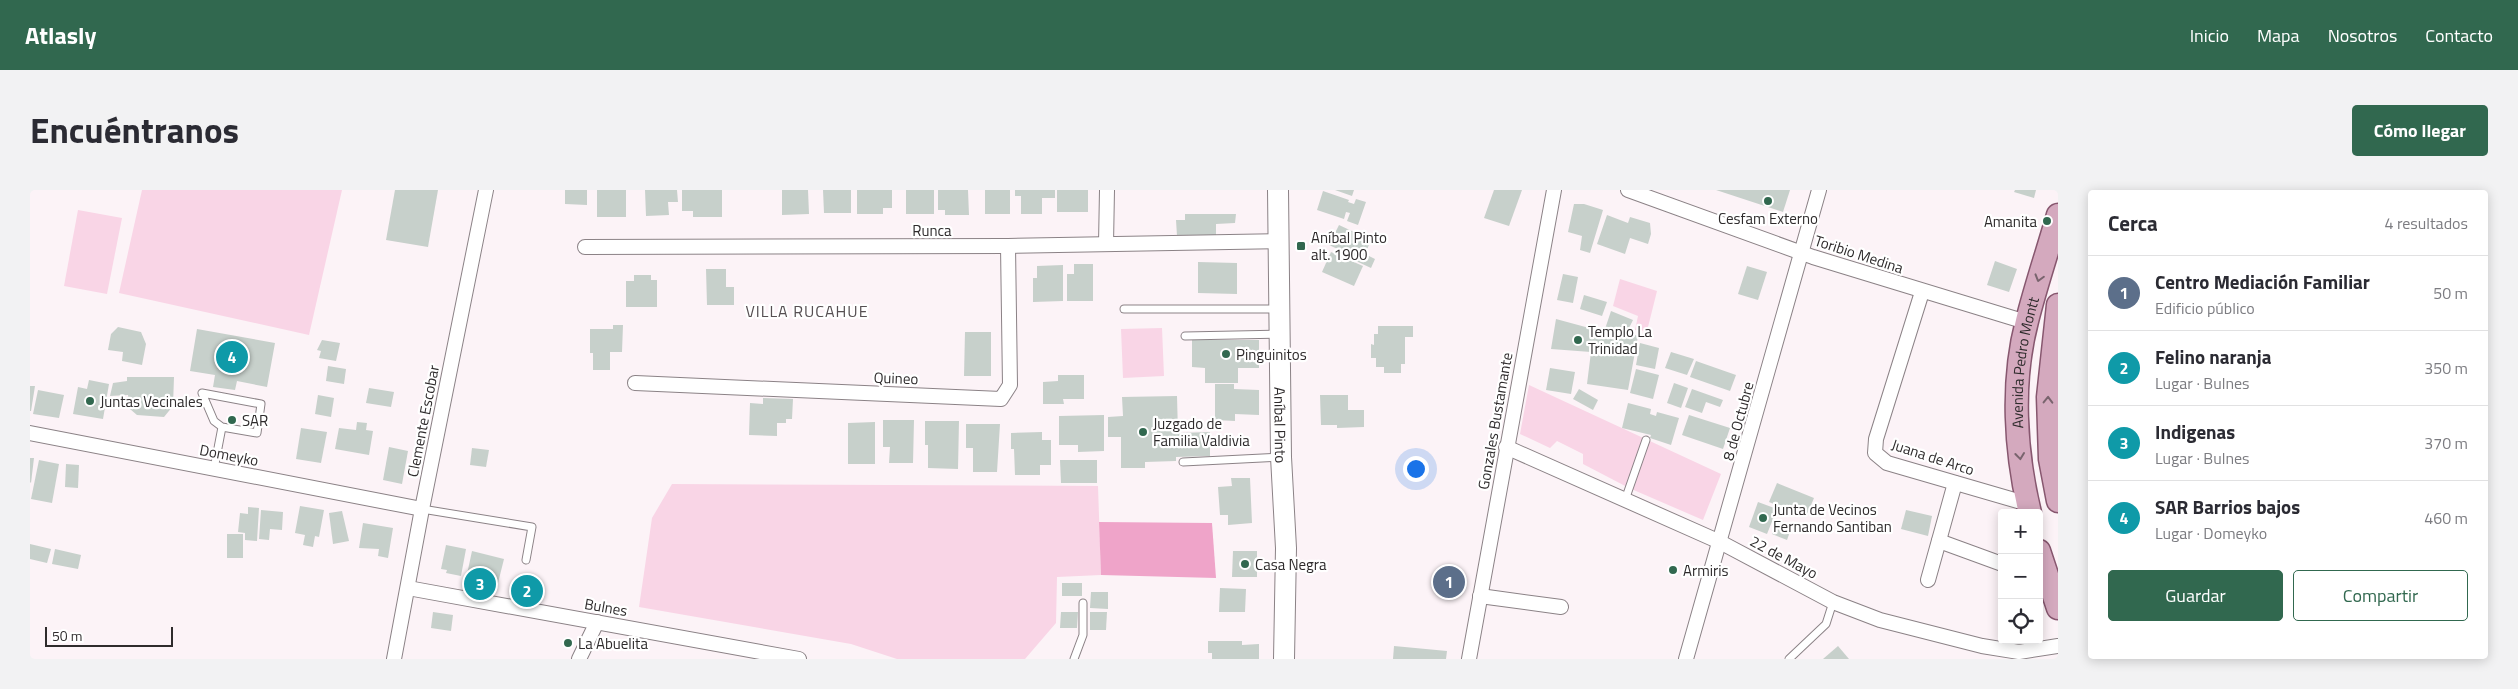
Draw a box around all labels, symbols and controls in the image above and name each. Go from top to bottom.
text: Atlasly [25,17,96,53]
text: Inicio [2190,22,2229,49]
text: Mapa [2257,22,2300,49]
text: Nosotros [2328,22,2397,49]
text: Contacto [2425,22,2493,49]
text: Encuéntranos [30,103,239,157]
button: Cómo llegar [2352,105,2488,156]
marker: Cesfam Externo [1762,195,1774,207]
place label: Cesfam Externo [1718,207,1818,230]
text: Cerca [2108,207,2158,239]
place label: Amanita [1984,210,2037,233]
text: 4 resultados [2384,211,2468,235]
marker: Amanita [2041,215,2053,227]
street label: Runca [912,219,952,242]
place label: Aníbal Pinto alt. 1900 [1311,226,1387,266]
street label: Toribio Medina [1812,229,1907,279]
marker: Aníbal Pinto alt. 1900 [1295,240,1307,252]
text: Centro Mediación Familiar [2155,267,2370,296]
one-way arrow [2035,274,2045,282]
text: 1 [2120,281,2128,305]
text: 50 m [2433,281,2468,305]
street label: Avenida Pedro Montt [2005,293,2045,429]
text: Edificio público [2155,296,2255,320]
district label: VILLA RUCAHUE [746,299,868,323]
place label: Templo La Trinidad [1588,320,1652,360]
marker: Templo La Trinidad [1572,334,1584,346]
pin: 4 [216,338,248,376]
text: Felino naranja [2155,342,2271,371]
place label: Pinguinitos [1236,343,1307,366]
marker: Pinguinitos [1220,348,1232,360]
street label: Gonzales Bustamante [1472,351,1518,491]
text: 2 [2120,356,2128,380]
text: 350 m [2424,356,2468,380]
street label: Clemente Escobar [401,363,445,479]
street label: Quineo [873,366,919,390]
text: Lugar · Bulnes [2155,371,2250,395]
street label: 8 de Octubre [1716,379,1760,463]
street label: Aníbal Pinto [1269,387,1293,464]
place label: Juntas Vecinales [100,390,203,413]
marker: Juntas Vecinales [84,395,96,407]
one-way arrow [2043,396,2053,404]
place label: SAR [242,409,268,432]
place label: Juzgado de Familia Valdivia [1153,412,1250,452]
marker: SAR [226,414,238,426]
text: Indigenas [2155,417,2235,446]
marker: Juzgado de Familia Valdivia [1137,426,1149,438]
text: 3 [2120,431,2128,455]
text: 370 m [2424,431,2468,455]
street label: Juana de Arco [1889,433,1977,481]
street label: Domeyko [197,438,261,472]
text: Lugar · Bulnes [2155,446,2250,470]
one-way arrow [2014,452,2025,460]
your location [1403,456,1429,482]
text: SAR Barrios bajos [2155,492,2300,521]
place label: Junta de Vecinos Fernando Santiban [1773,498,1892,538]
text: 4 [2120,506,2128,530]
text: 460 m [2424,506,2468,530]
map controls [1998,509,2043,644]
button: + [1998,509,2043,554]
marker: Junta de Vecinos Fernando Santiban [1757,512,1769,524]
text: Lugar · Domeyko [2155,521,2267,545]
street label: 22 de Mayo [1746,529,1822,585]
place label: Casa Negra [1255,553,1327,576]
button: − [1998,554,2043,599]
marker: Casa Negra [1239,558,1251,570]
place label: Armiris [1683,559,1728,582]
pin: 1 [1433,563,1465,601]
marker: Armiris [1667,564,1679,576]
pin: 3 [464,565,496,603]
button: Guardar [2108,570,2283,621]
button: Compartir [2293,570,2468,621]
pin: 2 [511,572,543,610]
street label: Bulnes [583,592,629,622]
button: locate [1998,599,2043,644]
scale bar [45,624,172,647]
text: 50 m [52,625,82,646]
place label: La Abuelita [578,632,648,655]
marker: La Abuelita [562,637,574,649]

